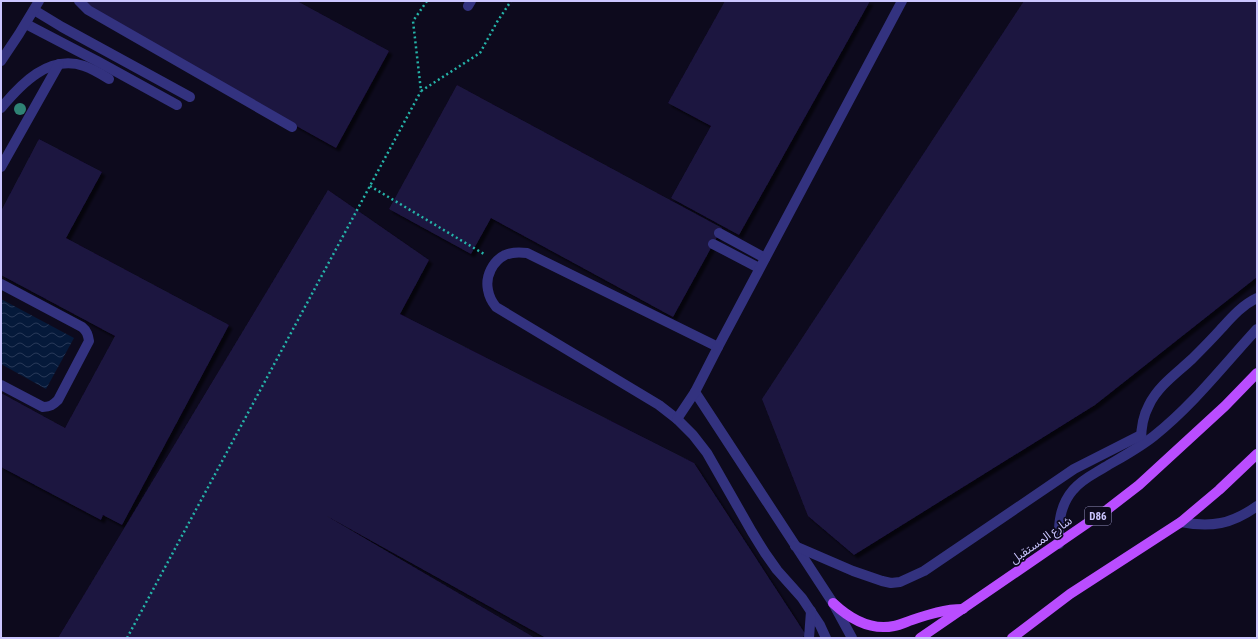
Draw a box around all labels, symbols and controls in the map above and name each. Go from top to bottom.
road number: D86 [1085,507,1111,525]
street label: شارع المستقبل [1007,513,1076,568]

